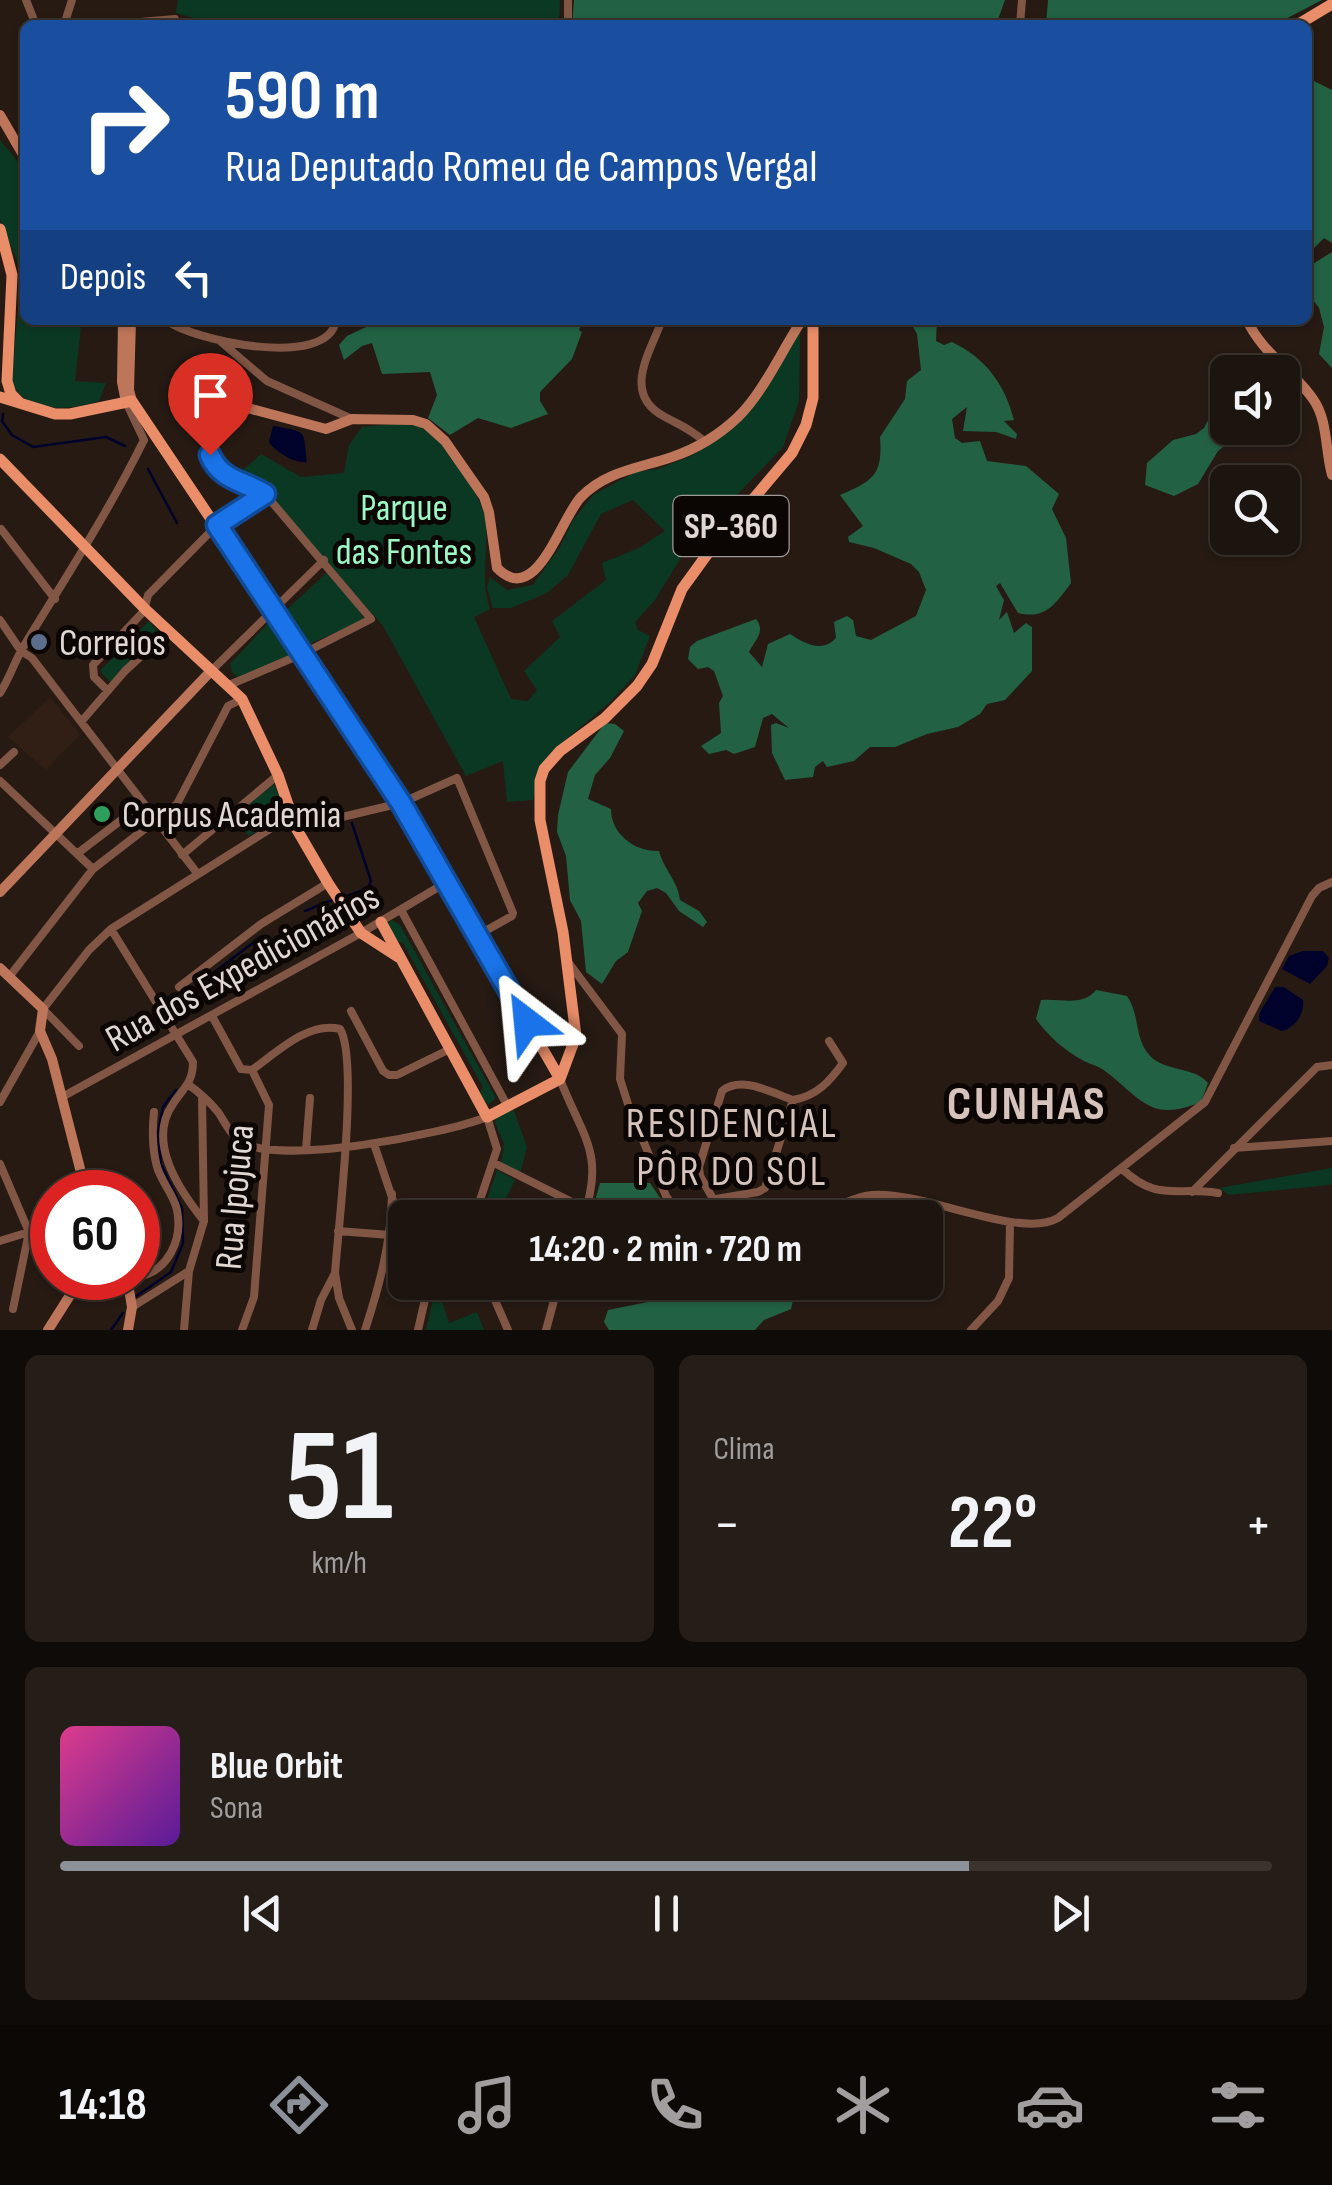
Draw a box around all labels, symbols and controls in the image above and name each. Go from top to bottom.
text: 590 m [225,55,380,139]
icon: right [60,60,190,190]
text: Rua Deputado Romeu de Campos Vergal [225,140,818,195]
icon: left [166,250,221,305]
text: Depois [60,255,146,300]
pin [168,353,253,456]
map controls [1210,355,1300,555]
button: sound [1210,355,1300,445]
icon: arrive [183,368,238,423]
button: search [1210,465,1300,555]
park label: Parque das Fontes [336,486,472,575]
road number: SP-360 [674,496,788,556]
place label: Correios [59,621,166,666]
marker: Correios [28,631,50,653]
place label: Corpus Academia [122,793,341,838]
marker: Corpus Academia [91,803,113,825]
street label: Rua dos Expedicionários [98,875,387,1062]
position arrow [475,970,579,1074]
district label: CUNHAS [947,1076,1107,1133]
district label: RESIDENCIAL PÔR DO SOL [626,1099,838,1198]
street label: Rua Ipojuca [207,1123,264,1271]
speed limit sign: 60 [30,1170,160,1300]
text: 14:20 · 2 min · 720 m [529,1227,802,1272]
text: 51 [285,1401,393,1557]
text: Clima [714,1430,774,1469]
text: 22° [948,1479,1037,1570]
text: − [714,1492,740,1559]
text: + [1245,1492,1272,1559]
text: km/h [312,1544,367,1583]
text: Blue Orbit [210,1744,343,1789]
text: Sona [210,1789,263,1828]
icon: previous [235,1886,290,1941]
icon: pause [639,1886,694,1941]
icon: next [1043,1886,1098,1941]
icon: directions [264,2070,334,2140]
icon: music [452,2070,522,2140]
icon: phone [640,2070,710,2140]
icon: climate [828,2070,898,2140]
icon: car [1015,2070,1085,2140]
icon: filters [1203,2070,1273,2140]
text: 14:18 [59,2078,147,2133]

